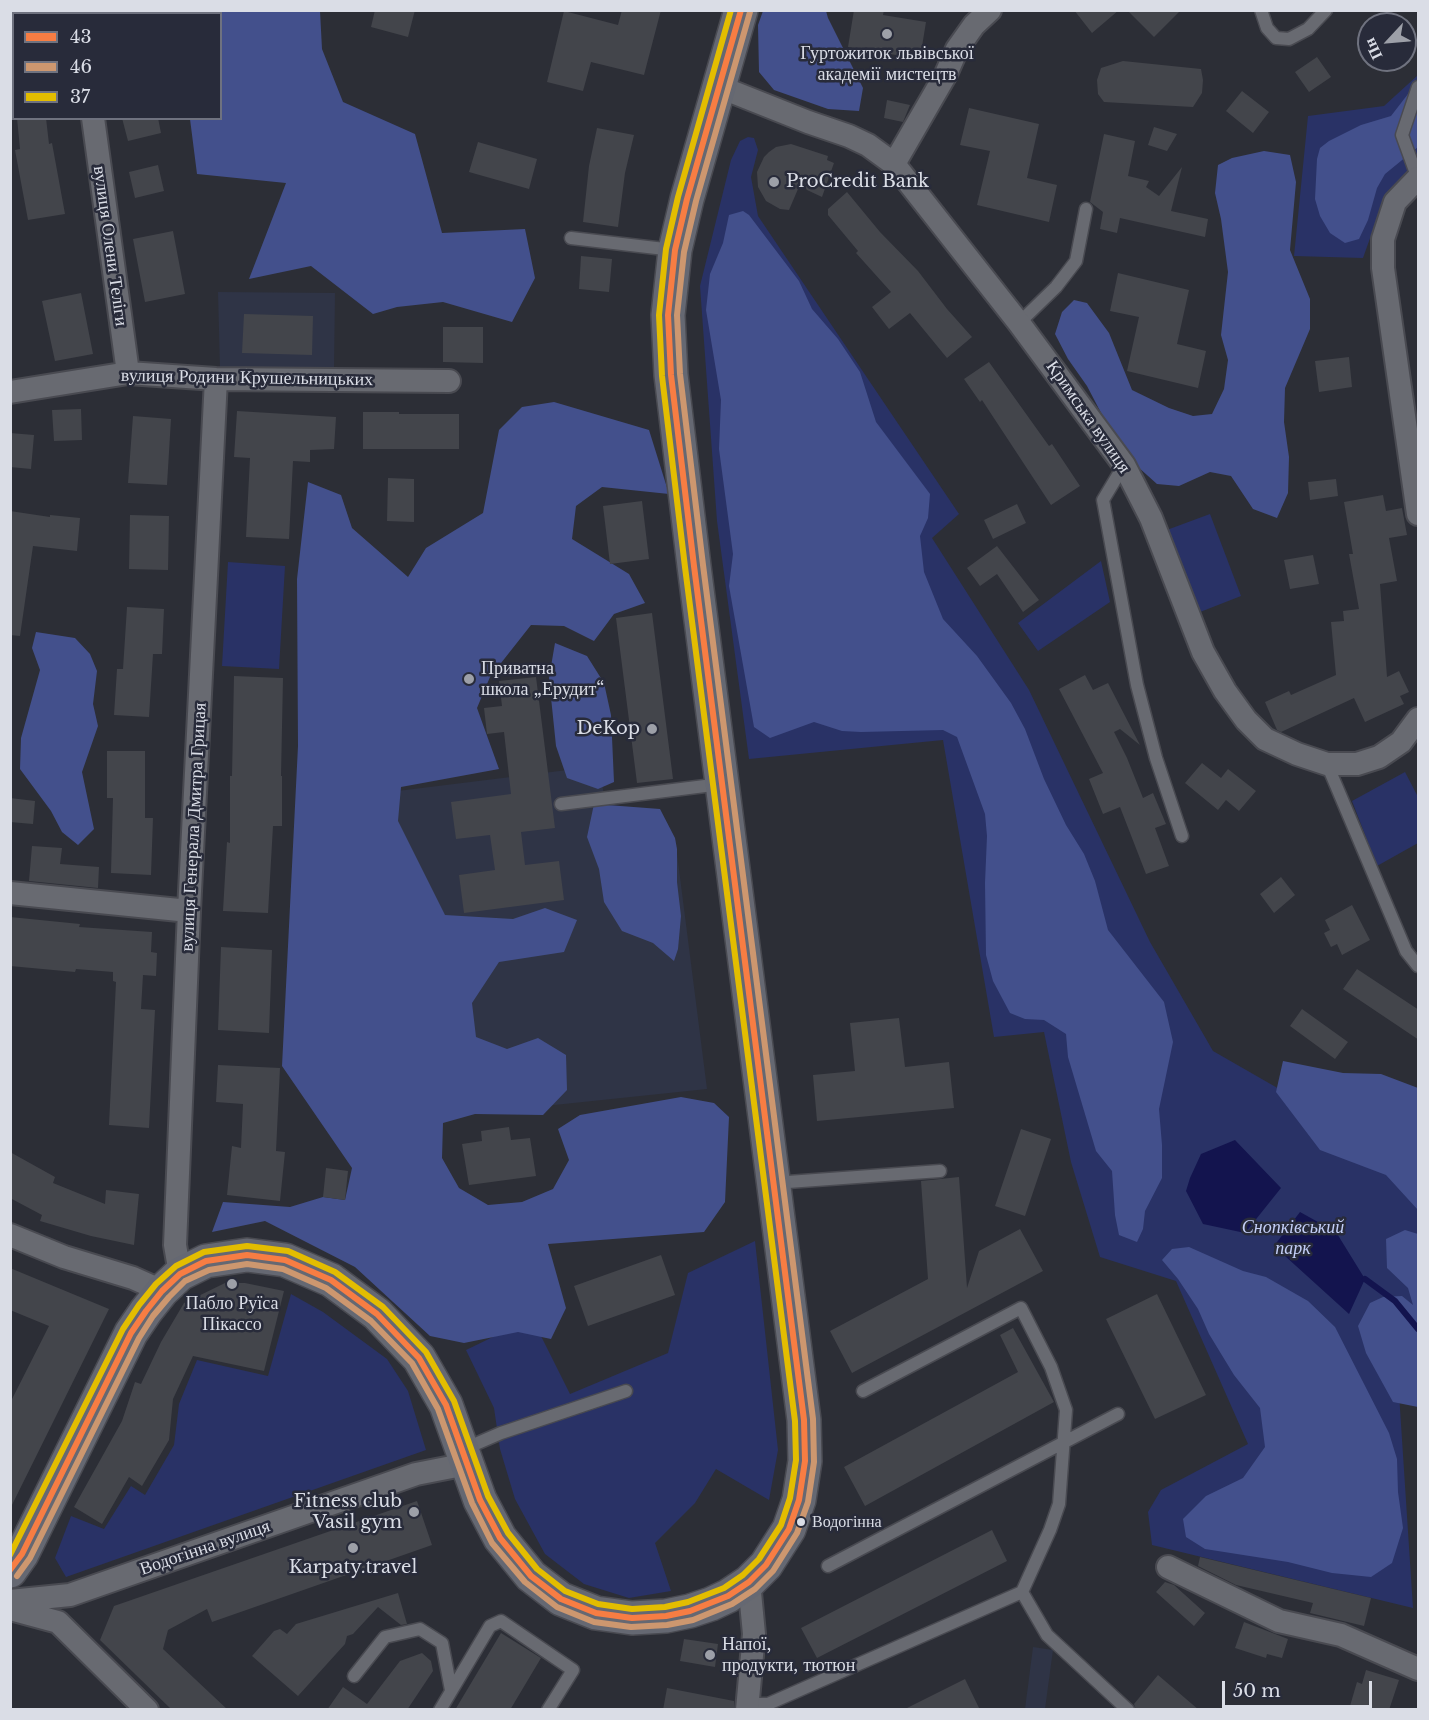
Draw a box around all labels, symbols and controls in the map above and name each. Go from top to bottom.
legend [12,12,222,120]
north arrow [1357,12,1417,72]
text: 43 [70,26,92,48]
marker: Гуртожиток львівської академії мистецтв [880,27,894,41]
text: Пн [1359,35,1386,63]
place label: Гуртожиток львівської академії мистецтв [800,43,974,86]
text: 46 [70,56,92,78]
text: 37 [70,86,90,108]
street label: вулиця Олени Теліги [88,165,132,327]
place label: ProCredit Bank [786,171,929,193]
marker: ProCredit Bank [767,175,781,189]
street label: Кримська вулиця [1041,357,1135,477]
street label: вулиця Родини Крушельницьких [121,365,373,391]
place label: Приватна школа „Ерудит“ [481,658,604,700]
marker: Приватна школа „Ерудит“ [462,672,476,686]
street label: вулиця Генерала Дмитра Грицая [177,702,211,952]
place label: DeKop [576,718,640,740]
marker: DeKop [645,722,659,736]
park label: Снопківський парк [1242,1217,1344,1260]
marker: Пабло Руїса Пікассо [225,1277,239,1291]
place label: Пабло Руїса Пікассо [185,1293,279,1336]
place label: Fitness club Vasil gym [293,1491,402,1534]
marker: Fitness club Vasil gym [407,1505,421,1519]
place label: Водогінна [812,1512,882,1532]
street label: Водогінна вулиця [137,1516,273,1580]
marker: Водогінна [795,1516,807,1528]
marker: Karpaty.travel [346,1541,360,1555]
place label: Karpaty.travel [289,1557,417,1579]
place label: Напої, продукти, тютюн [722,1634,855,1676]
marker: Напої, продукти, тютюн [703,1648,717,1662]
scale bar [1225,1669,1375,1707]
text: 50 m [1233,1680,1281,1702]

